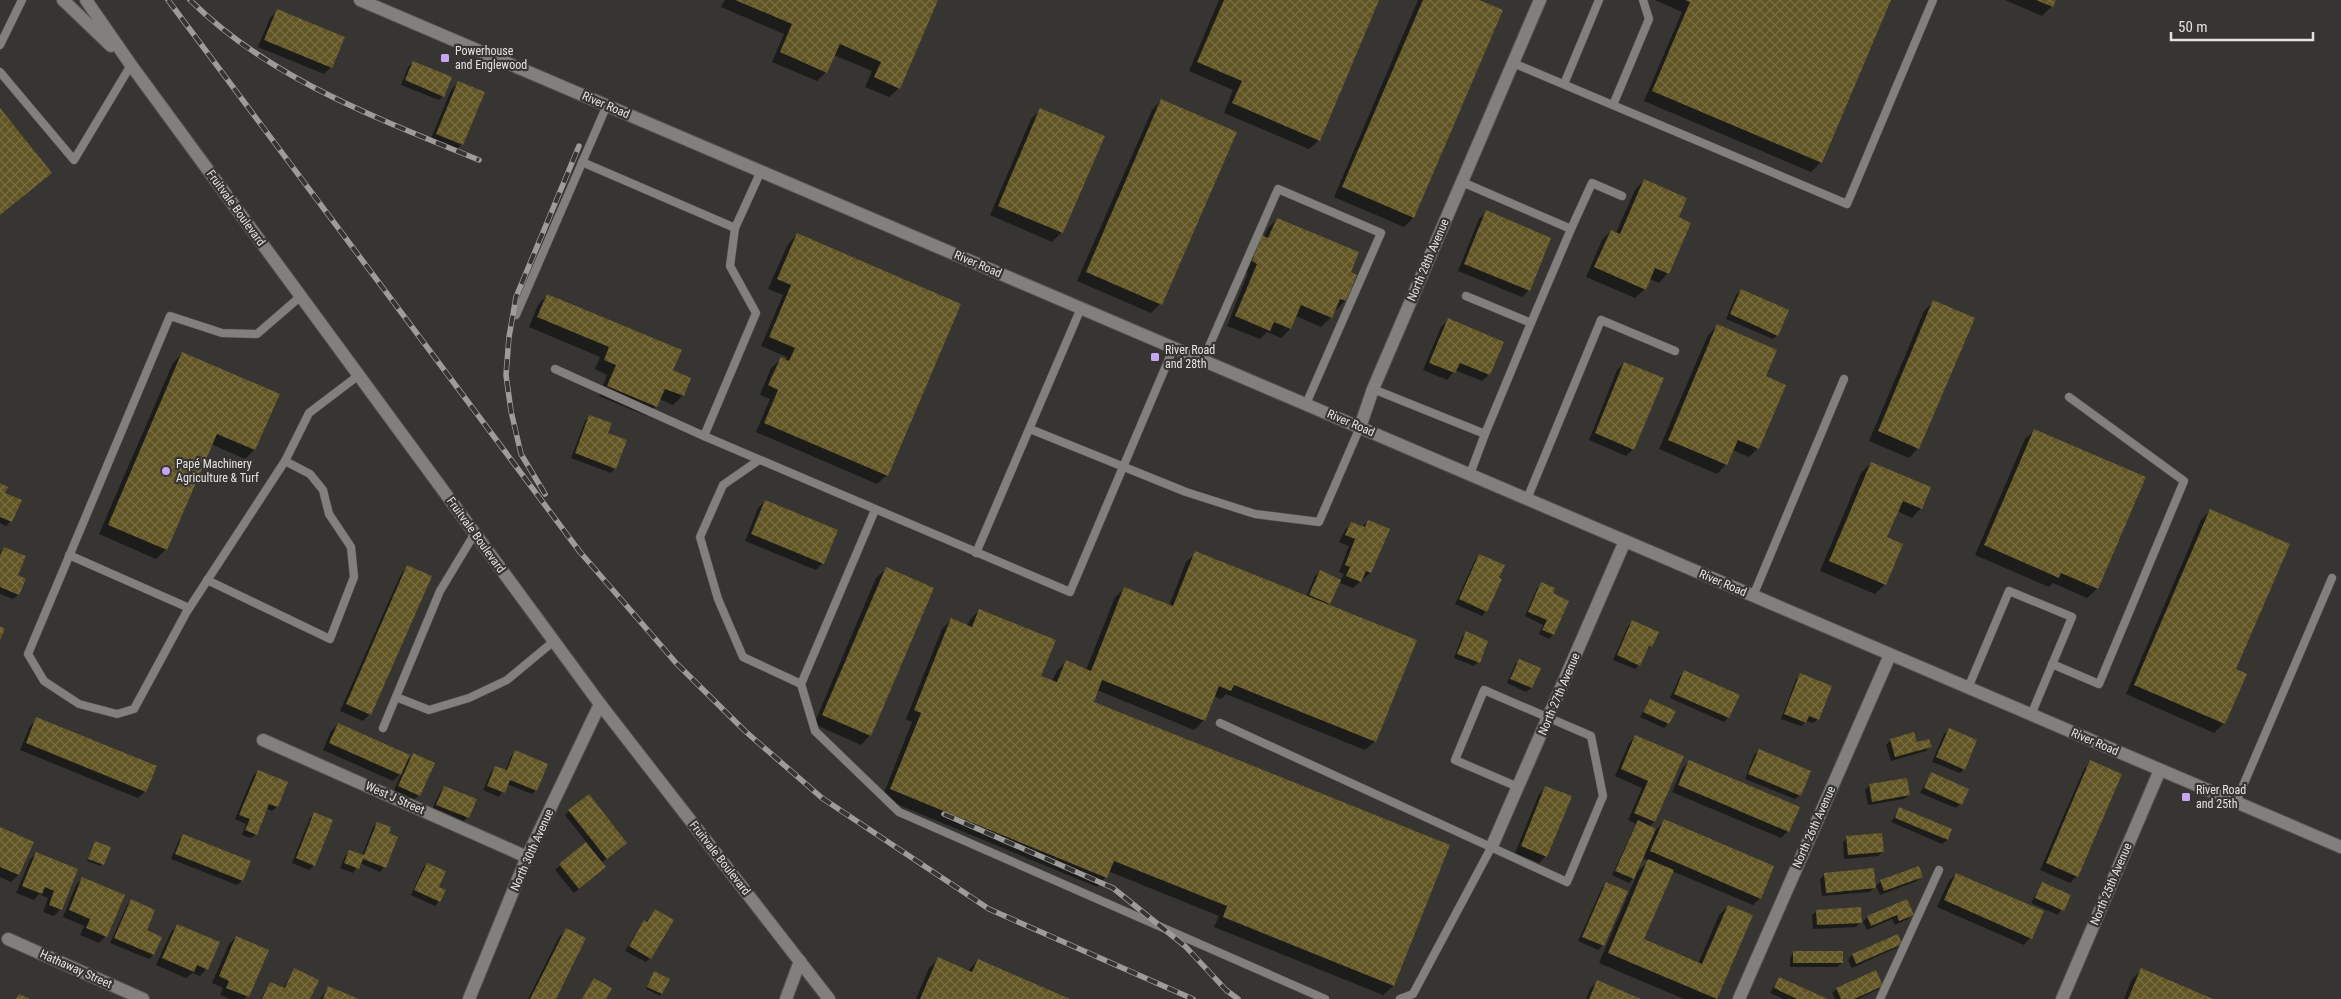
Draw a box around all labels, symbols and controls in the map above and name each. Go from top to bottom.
scale bar [2171,10,2314,42]
text: 50 m [2178,18,2208,36]
place label: Powerhouse and Englewood [455,44,527,72]
marker: Powerhouse and Englewood [439,52,451,64]
street label: River Road [580,89,632,121]
street label: Fruitvale Boulevard [204,167,268,249]
street label: North 28th Avenue [1404,216,1452,303]
street label: River Road [952,248,1004,280]
place label: River Road and 28th [1165,343,1215,371]
marker: River Road and 28th [1149,351,1161,363]
street label: River Road [1325,407,1377,439]
place label: Papé Machinery Agriculture & Turf [176,457,259,485]
marker: Papé Machinery Agriculture & Turf [160,465,172,477]
street label: Fruitvale Boulevard [444,494,508,576]
street label: River Road [1697,567,1749,599]
street label: North 27th Avenue [1535,650,1583,737]
street label: River Road [2069,726,2121,758]
street label: West J Street [363,779,427,817]
place label: River Road and 25th [2196,783,2246,811]
street label: North 26th Avenue [1790,784,1838,870]
marker: River Road and 25th [2180,791,2192,803]
street label: North 30th Avenue [508,807,556,893]
street label: Fruitvale Boulevard [687,818,753,898]
street label: North 25th Avenue [2087,840,2135,927]
street label: Hathaway Street [38,947,115,991]

